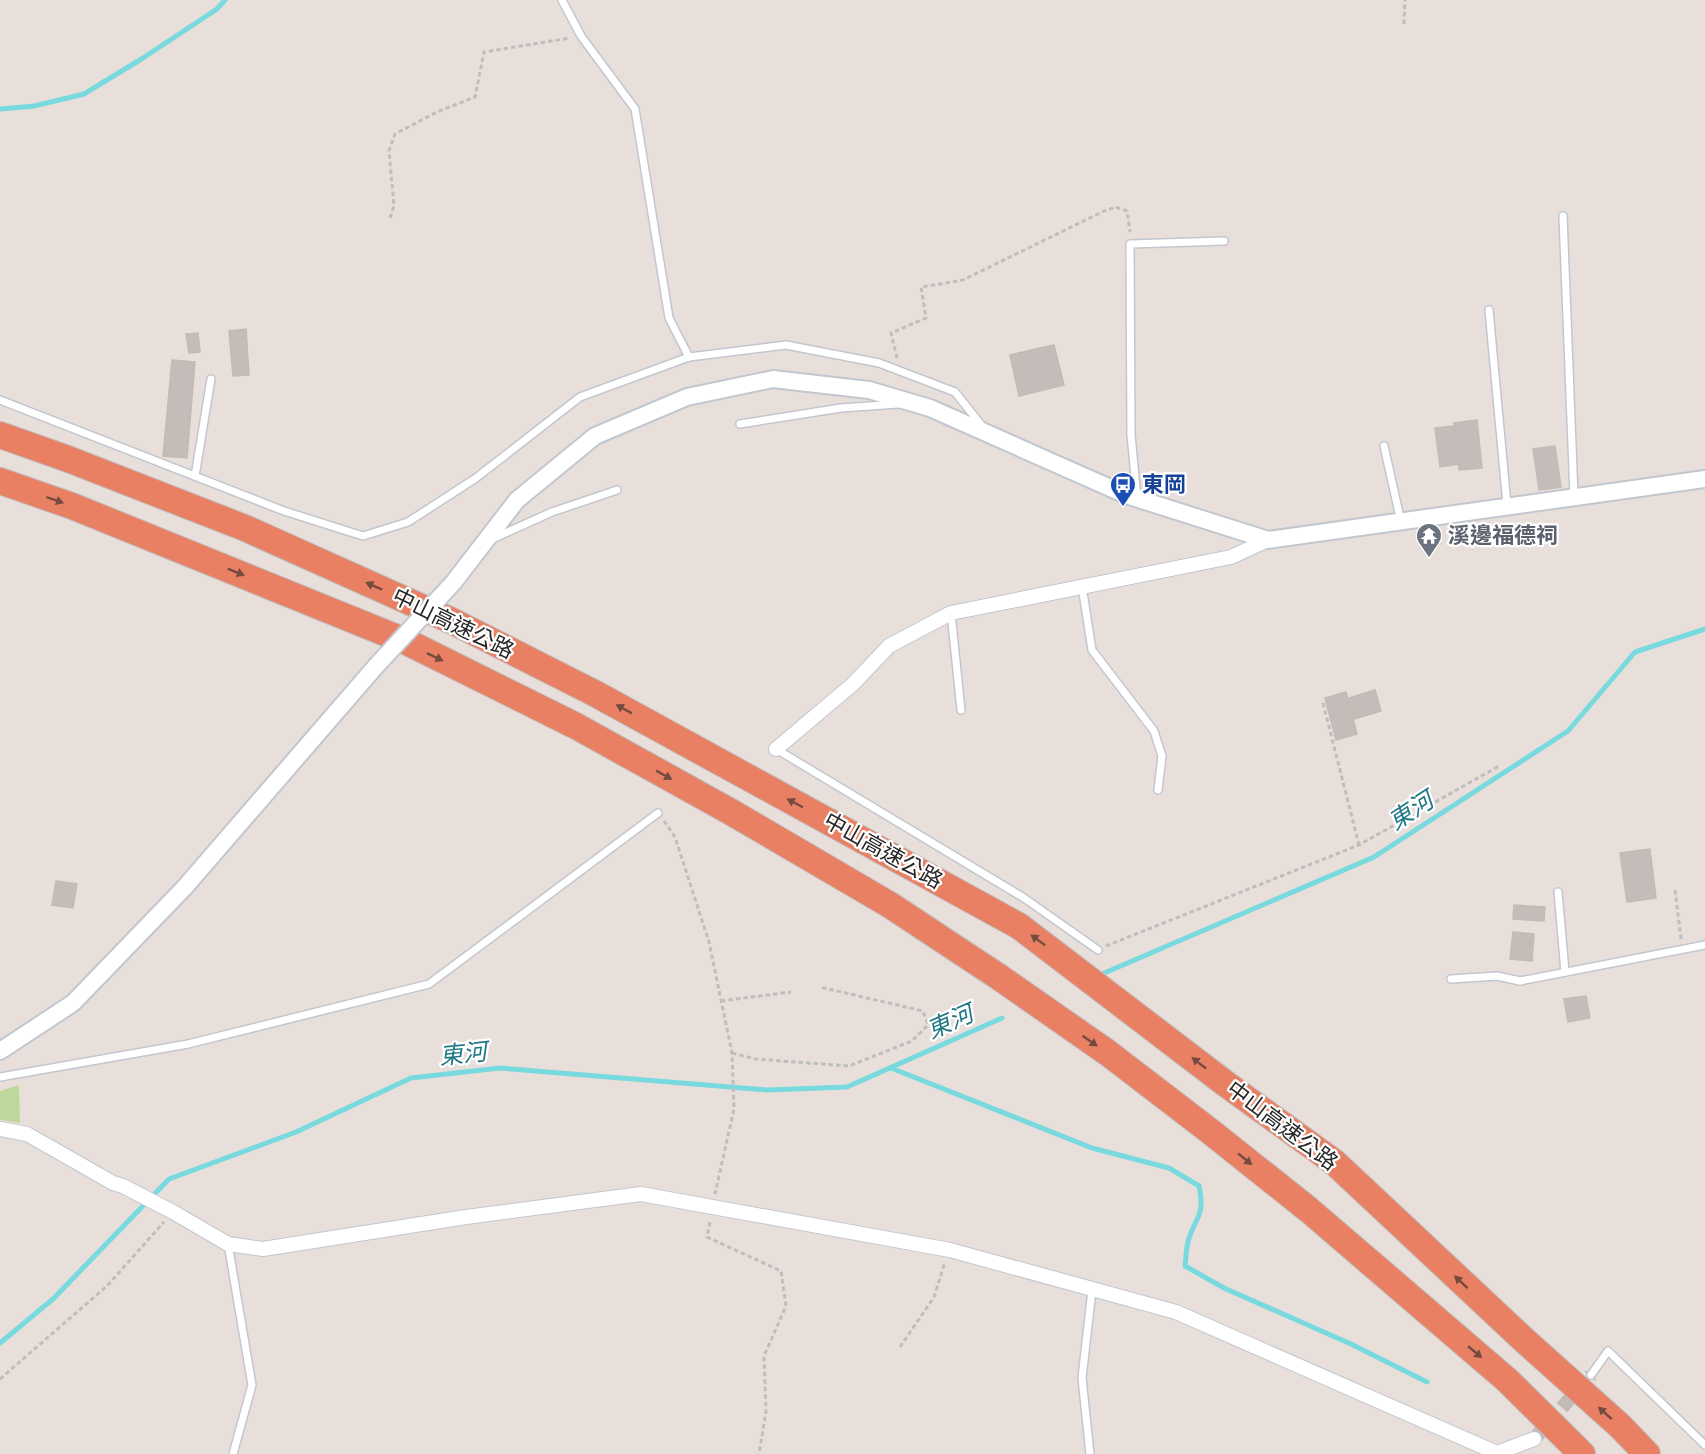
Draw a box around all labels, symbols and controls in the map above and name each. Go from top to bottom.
bus stop icon: 東岡 [1108,470,1138,508]
place label: 東岡 [1142,472,1186,498]
one-way arrow [46,496,64,506]
temple icon: 溪邊福德祠 [1414,521,1444,559]
place label: 溪邊福德祠 [1448,523,1558,549]
one-way arrow [228,567,246,577]
one-way arrow [364,581,382,591]
street label: 中山高速公路 [388,583,518,665]
one-way arrow [427,652,444,661]
one-way arrow [615,704,632,714]
one-way arrow [656,770,673,780]
water label: 東河 [1383,784,1442,836]
one-way arrow [786,798,803,808]
street label: 中山高速公路 [819,808,947,894]
one-way arrow [1030,934,1046,946]
water label: 東河 [922,998,981,1045]
one-way arrow [1082,1035,1098,1047]
water label: 東河 [438,1037,492,1070]
one-way arrow [1191,1056,1207,1069]
street label: 中山高速公路 [1221,1076,1343,1176]
one-way arrow [1238,1153,1253,1165]
one-way arrow [1454,1276,1469,1289]
one-way arrow [1467,1346,1483,1359]
one-way arrow [1598,1407,1613,1420]

